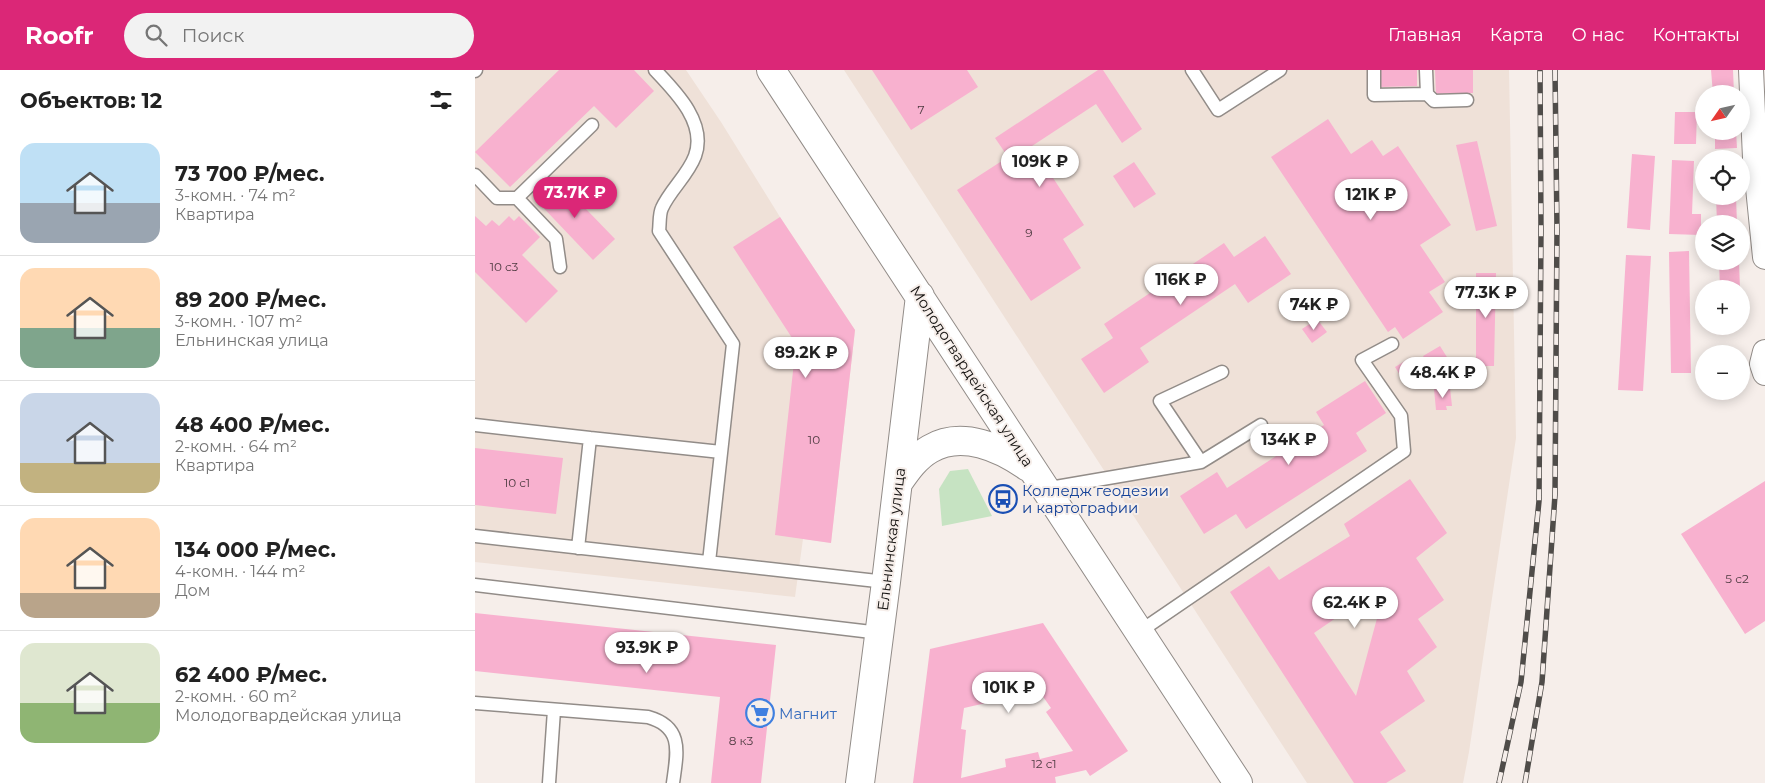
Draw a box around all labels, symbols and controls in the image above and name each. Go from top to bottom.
search box [124,13,474,58]
text: Roofr [25,21,94,50]
icon: search [142,21,170,49]
text: Поиск [182,24,244,47]
text: Главная [1388,24,1462,46]
text: Карта [1490,24,1544,46]
text: О нас [1572,24,1624,46]
text: Контакты [1652,24,1740,46]
north arrow [1695,85,1750,140]
map controls [1695,85,1750,400]
icon: filters [427,86,455,114]
text: Объектов: 12 [20,88,162,113]
house number: 7 [917,102,925,117]
pin: 109K ₽ [999,146,1081,188]
button: locate [1695,150,1750,205]
text: 109K ₽ [1012,152,1068,171]
text: 73 700 ₽/мес. [175,161,325,186]
icon: home [60,163,120,223]
pin: 73.7K ₽ [529,176,621,219]
pin: 121K ₽ [1330,178,1412,221]
text: 73.7K ₽ [544,183,606,202]
text: 121K ₽ [1346,185,1396,204]
text: 3-комн. · 74 m² [175,186,296,205]
text: Квартира [175,205,255,224]
button: layers [1695,215,1750,270]
house number: 9 [1025,225,1033,240]
house number: 10 с3 [490,259,519,274]
pin: 116K ₽ [1140,264,1222,306]
text: 116K ₽ [1155,270,1207,289]
pin: 77.3K ₽ [1440,276,1532,319]
button: + [1695,280,1750,335]
street label: Молодогвардейская улица [906,282,1038,470]
text: 77.3K ₽ [1455,283,1517,302]
text: 89 200 ₽/мес. [175,287,326,312]
icon: home [60,288,120,348]
pin: 74K ₽ [1279,288,1349,331]
text: 74K ₽ [1290,295,1338,314]
text: 3-комн. · 107 m² [175,312,302,331]
text: Ельнинская улица [175,331,329,350]
pin: 89.2K ₽ [760,336,852,379]
text: 89.2K ₽ [774,343,838,362]
button: − [1695,345,1750,400]
pin: 48.4K ₽ [1397,356,1489,399]
text: 48.4K ₽ [1410,363,1476,382]
text: 48 400 ₽/мес. [175,412,330,437]
icon: home [60,413,120,473]
pin: 134K ₽ [1248,424,1330,466]
text: 134K ₽ [1261,430,1317,449]
house number: 10 [808,432,820,447]
text: 2-комн. · 64 m² [175,437,297,456]
text: Квартира [175,456,255,475]
street label: Ельнинская улица [873,466,909,612]
house number: 10 с1 [504,475,530,490]
place label: Колледж геодезии и картографии [1022,481,1169,517]
bus stop icon: Колледж геодезии и картографии [988,484,1018,514]
text: 134 000 ₽/мес. [175,537,336,562]
icon: home [60,538,120,598]
text: 4-комн. · 144 m² [175,562,305,581]
house number: 5 с2 [1725,571,1749,586]
text: Дом [175,581,210,600]
pin: 62.4K ₽ [1309,586,1401,629]
text: 62.4K ₽ [1323,593,1387,612]
pin: 93.9K ₽ [601,632,693,674]
text: 93.9K ₽ [616,638,678,657]
text: 62 400 ₽/мес. [175,662,327,687]
icon: home [60,663,120,723]
pin: 101K ₽ [968,672,1050,714]
text: 101K ₽ [983,678,1035,697]
text: 2-комн. · 60 m² [175,687,297,706]
supermarket icon: Магнит [745,698,775,728]
place label: Магнит [779,704,838,723]
text: Молодогвардейская улица [175,706,402,725]
house number: 8 к3 [729,733,753,748]
house number: 12 с1 [1031,756,1057,771]

